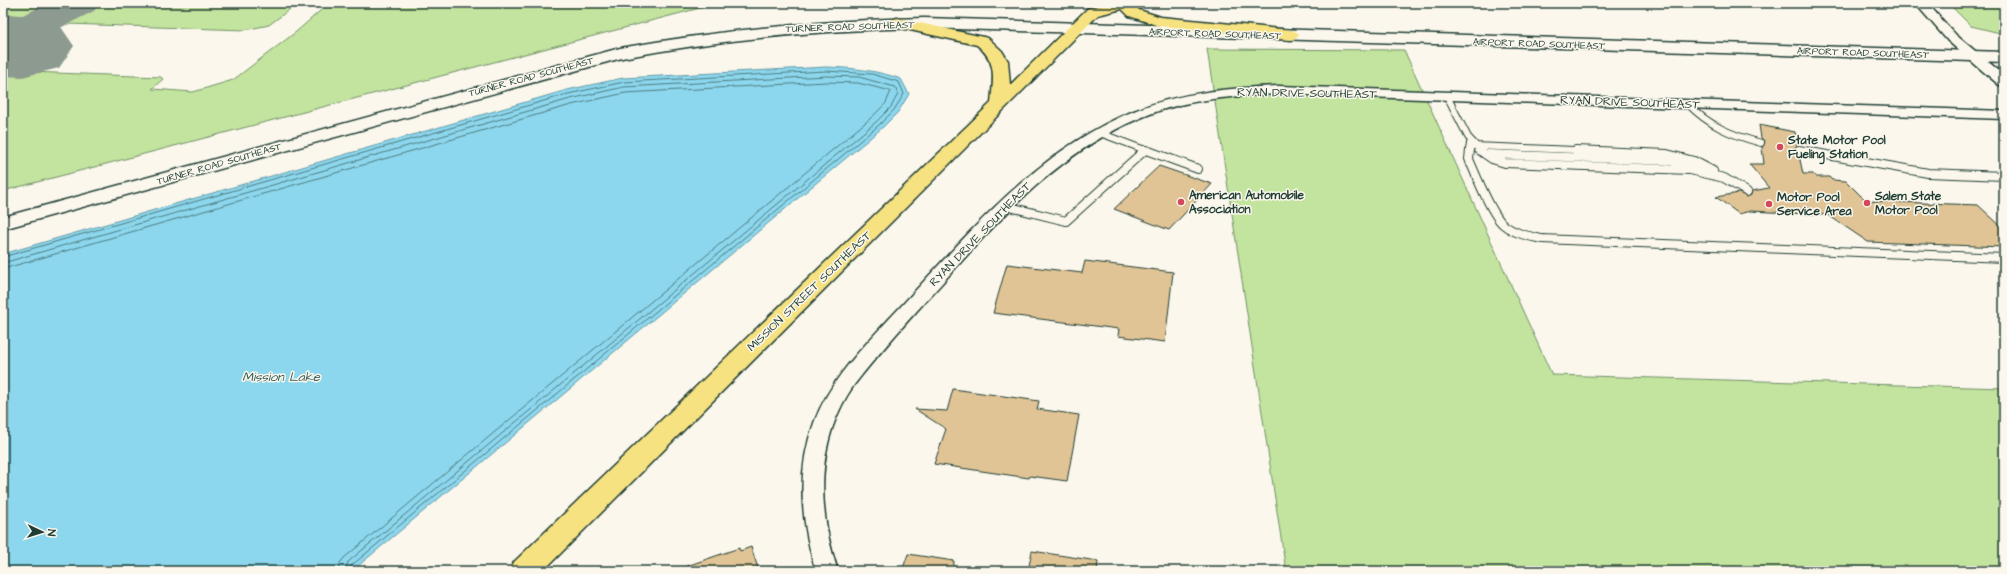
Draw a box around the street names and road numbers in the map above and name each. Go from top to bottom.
street label: TURNER ROAD SOUTHEAST [785,18,916,36]
street label: AIRPORT ROAD SOUTHEAST [1149,25,1282,43]
street label: AIRPORT ROAD SOUTHEAST [1473,35,1606,53]
street label: AIRPORT ROAD SOUTHEAST [1797,44,1930,62]
street label: TURNER ROAD SOUTHEAST [467,53,596,100]
street label: RYAN DRIVE SOUTHEAST [1237,84,1378,103]
street label: RYAN DRIVE SOUTHEAST [1560,92,1701,113]
street label: TURNER ROAD SOUTHEAST [155,139,284,188]
street label: RYAN DRIVE SOUTHEAST [926,178,1035,291]
street label: MISSION STREET SOUTHEAST [743,227,876,355]

